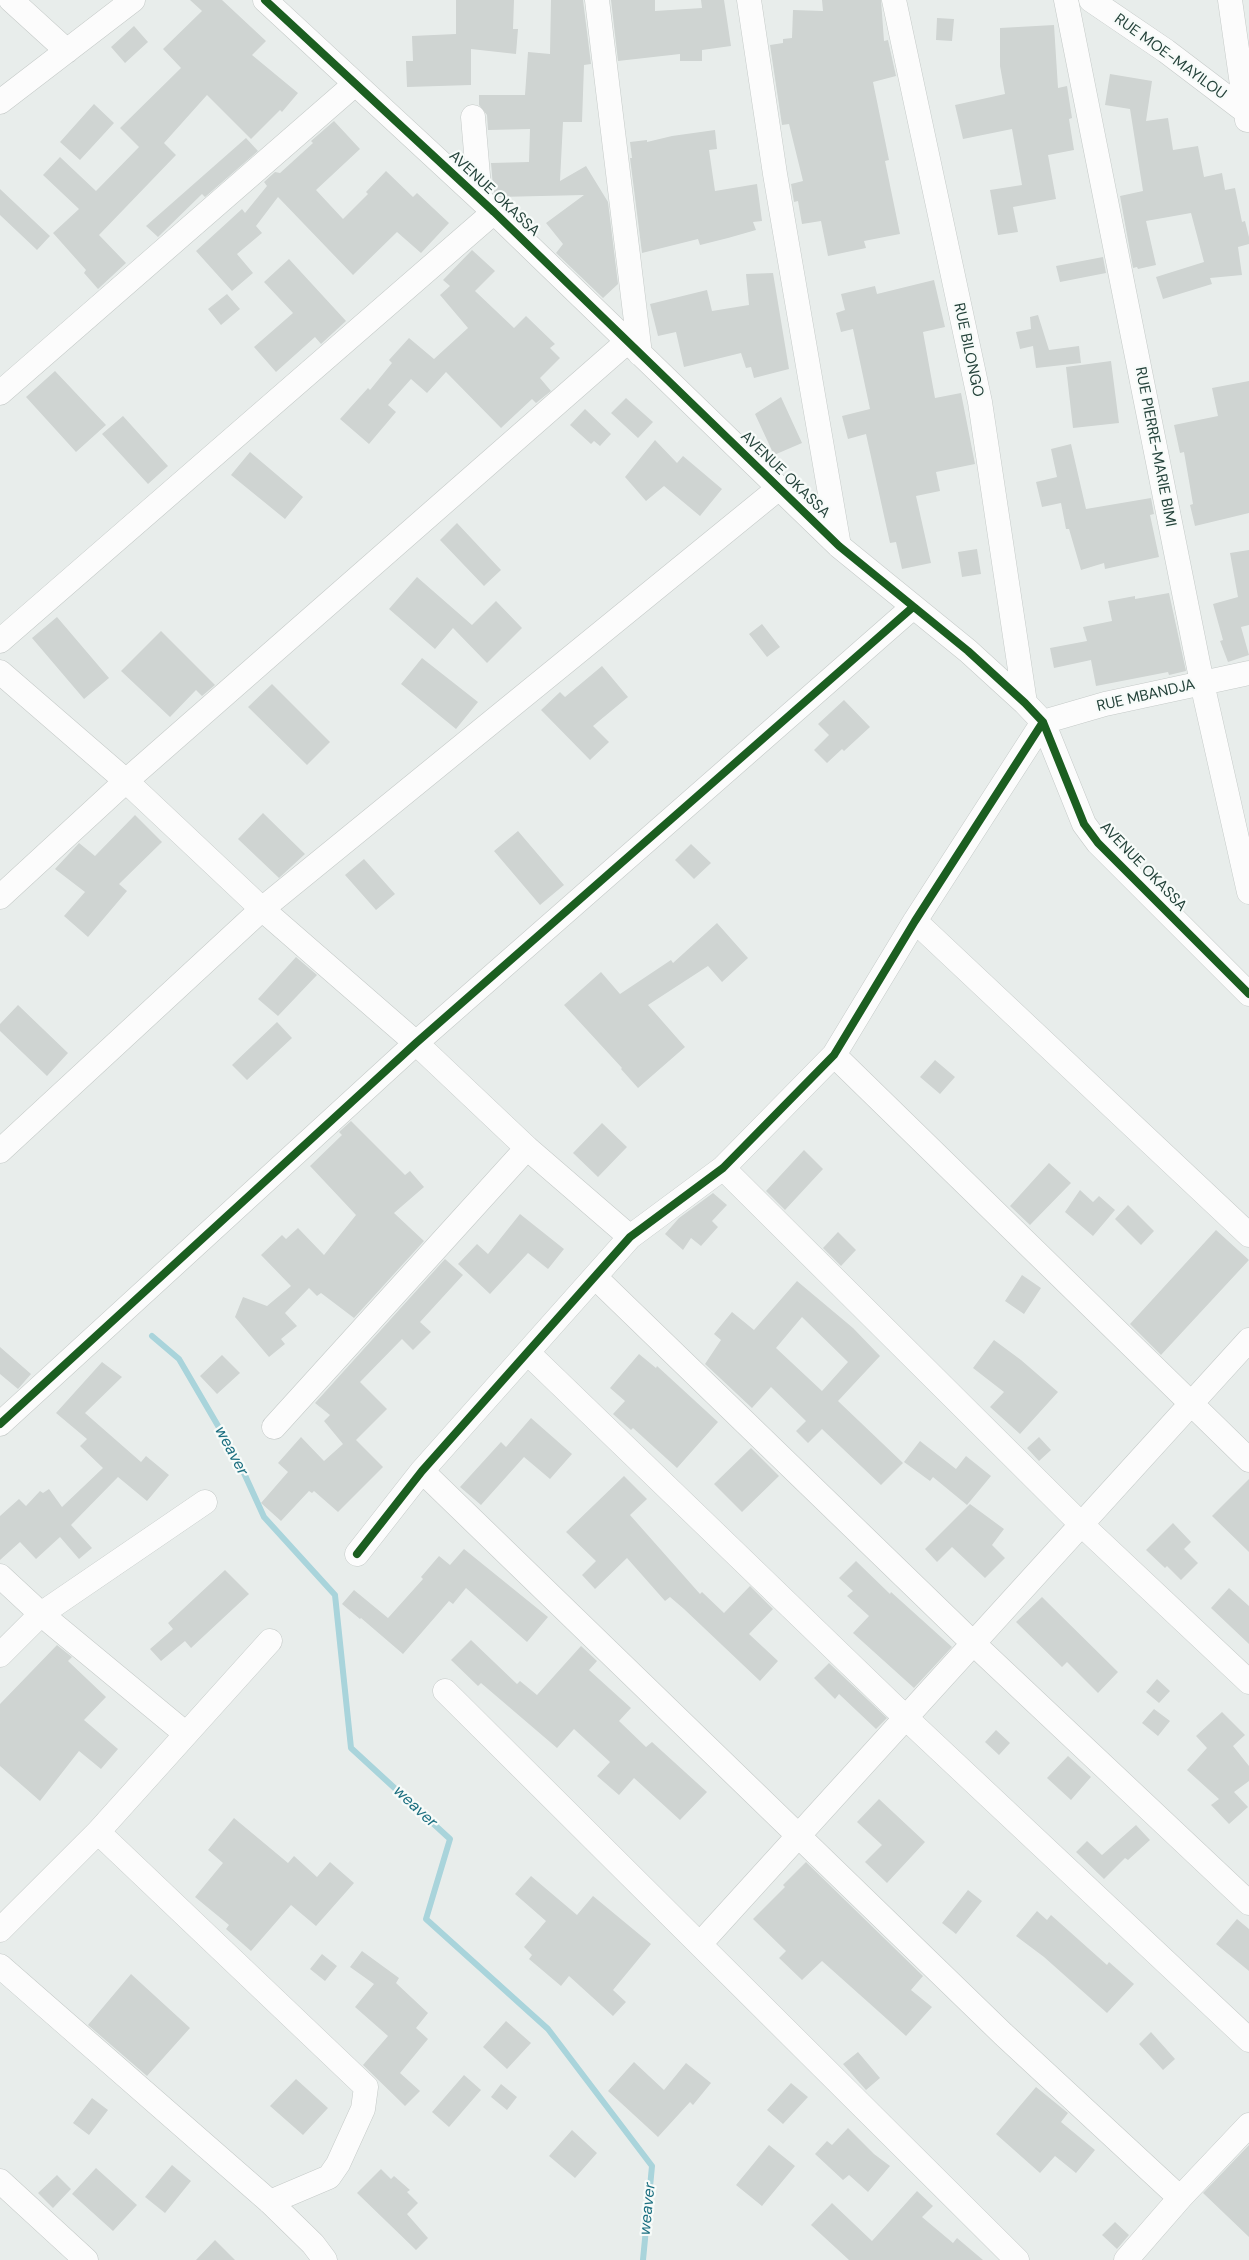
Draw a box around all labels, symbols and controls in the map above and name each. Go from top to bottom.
street label: RUE MOE-MAYILOU [1110,10,1230,104]
street label: AVENUE OKASSA [445,147,543,241]
street label: RUE BILONGO [949,301,987,399]
street label: RUE PIERRE-MARIE BIMI [1131,366,1179,528]
street label: AVENUE OKASSA [737,428,833,522]
street label: RUE MBANDJA [1095,676,1197,716]
street label: AVENUE OKASSA [1096,819,1190,915]
water label: weaver [210,1423,252,1479]
water label: weaver [389,1782,441,1832]
water label: weaver [636,2182,660,2236]

